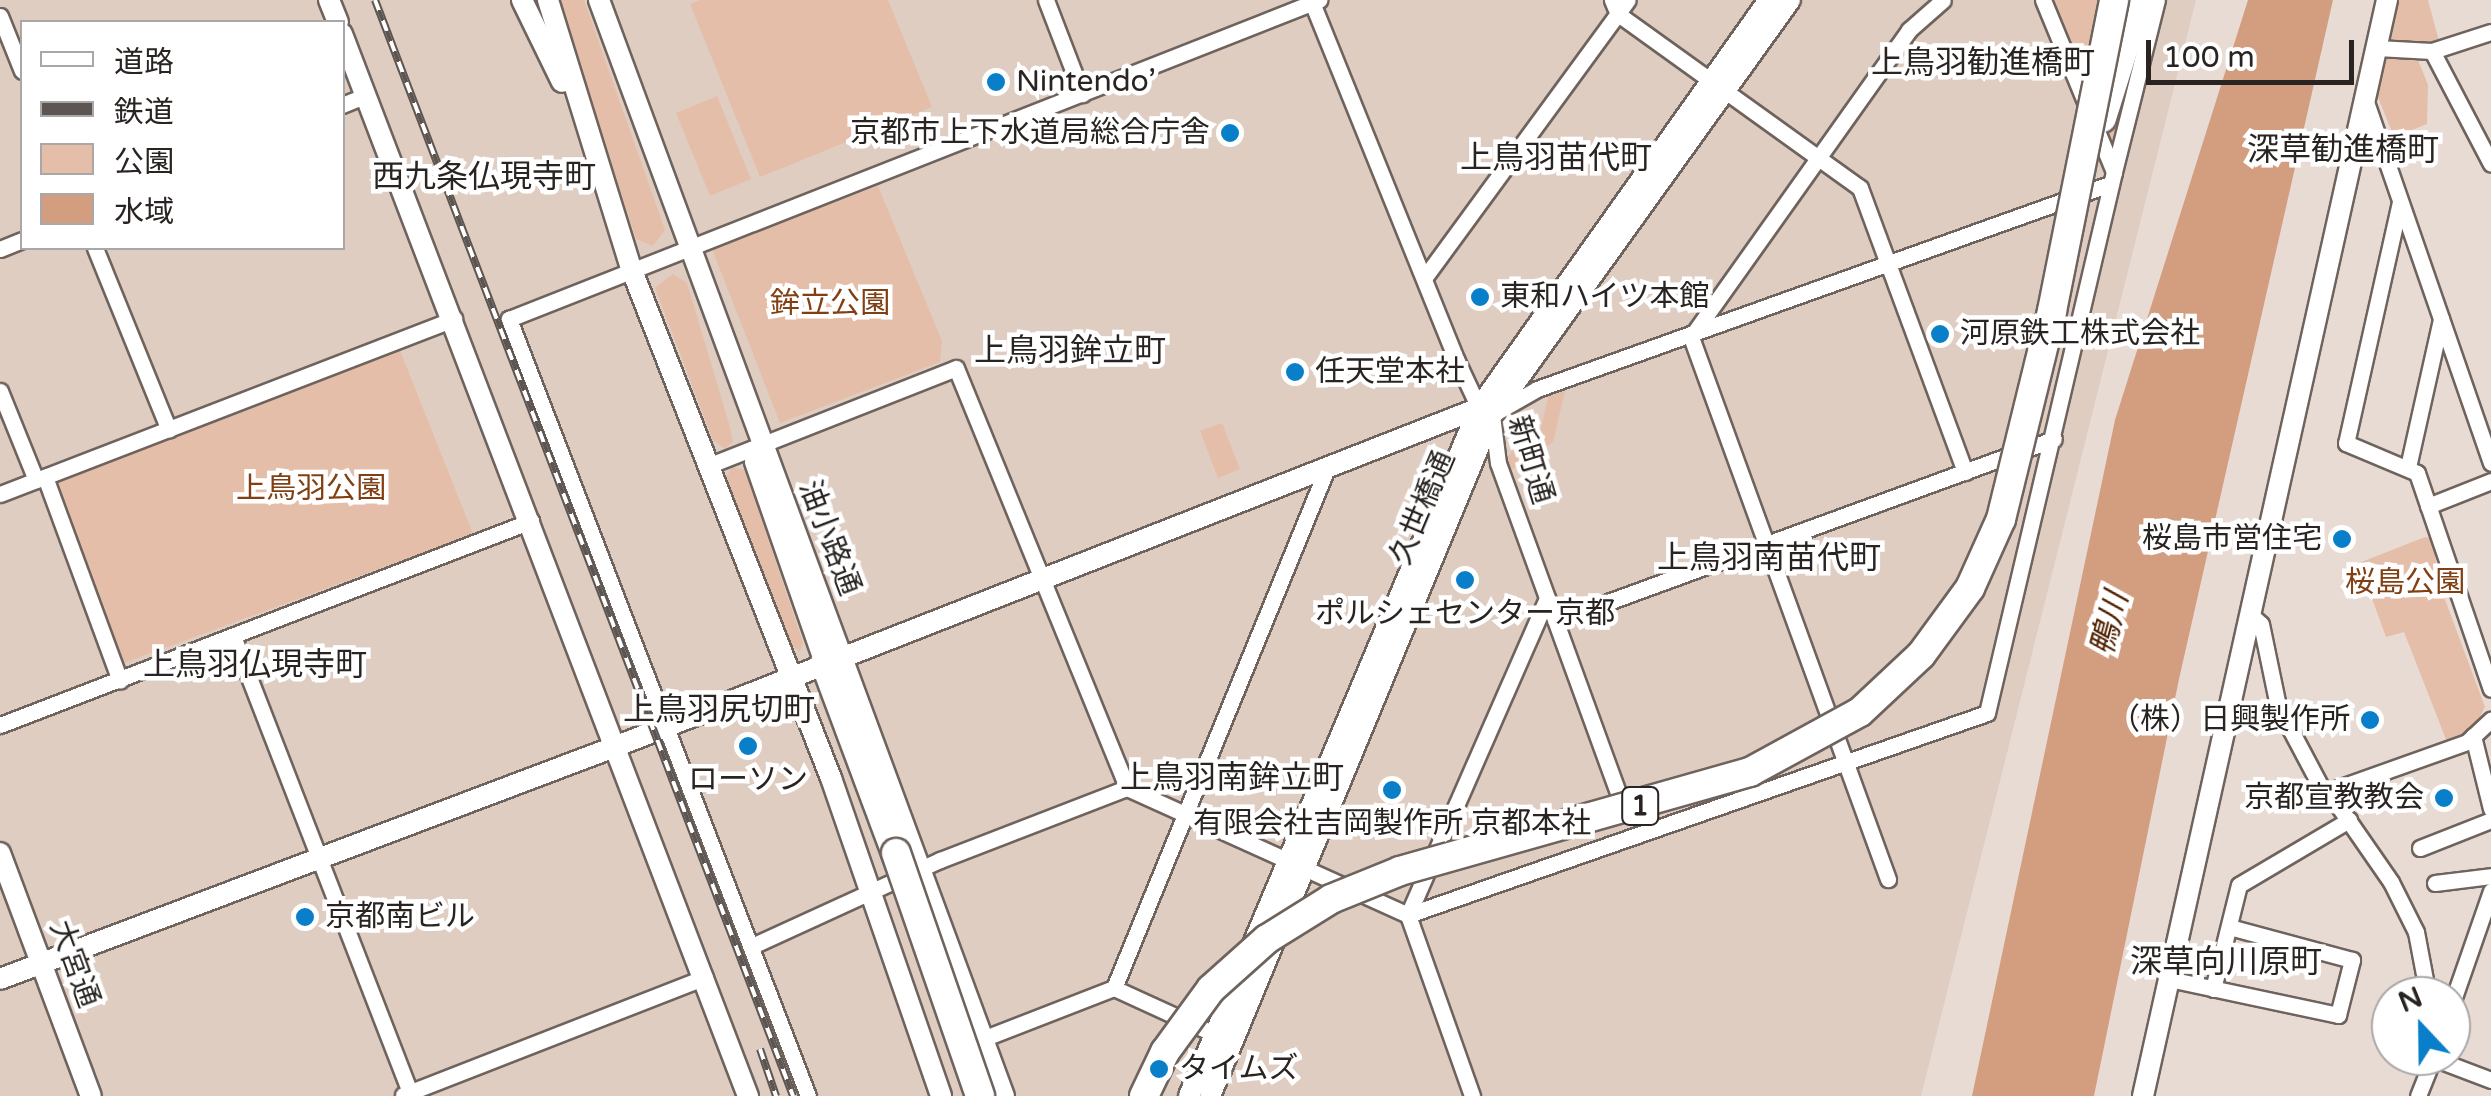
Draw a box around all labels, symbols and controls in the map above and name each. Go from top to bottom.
legend [20,20,345,250]
scale bar [2151,20,2358,82]
text: 100 m [2163,39,2255,76]
text: 道路 [114,44,174,81]
district label: 上鳥羽勧進橋町 [1871,44,2095,82]
place label: Nintendo’ [1016,64,1155,100]
marker: Nintendo’ [985,71,1007,93]
text: 鉄道 [114,94,174,131]
place label: 京都市上下水道局総合庁舎 [850,115,1210,151]
marker: 京都市上下水道局総合庁舎 [1219,122,1241,144]
district label: 深草勧進橋町 [2247,131,2439,169]
district label: 上鳥羽苗代町 [1460,139,1652,177]
text: 公園 [114,144,174,181]
district label: 西九条仏現寺町 [372,158,596,196]
text: 水域 [114,194,174,231]
place label: 東和ハイツ本館 [1500,279,1710,315]
park label: 鉾立公園 [770,286,890,322]
marker: 東和ハイツ本館 [1469,286,1491,308]
place label: 河原鉄工株式会社 [1960,316,2200,352]
marker: 河原鉄工株式会社 [1929,323,1951,345]
district label: 上鳥羽鉾立町 [974,332,1166,370]
place label: 任天堂本社 [1315,354,1465,390]
marker: 任天堂本社 [1284,361,1306,383]
street label: 新町通 [1500,412,1560,508]
street label: 久世橋通 [1383,446,1463,570]
park label: 上鳥羽公園 [236,471,386,507]
street label: 油小路通 [791,476,867,600]
place label: 桜島市営住宅 [2142,521,2322,557]
marker: 桜島市営住宅 [2331,528,2353,550]
district label: 上鳥羽南苗代町 [1657,539,1881,577]
park label: 桜島公園 [2345,565,2465,601]
marker: ポルシェセンター京都 [1454,569,1476,591]
water label: 鴨川 [2083,588,2137,660]
place label: ポルシェセンター京都 [1315,596,1615,632]
district label: 上鳥羽仏現寺町 [143,646,367,684]
district label: 上鳥羽尻切町 [623,691,815,729]
place label: （株）日興製作所 [2110,702,2350,738]
marker: （株）日興製作所 [2359,709,2381,731]
marker: ローソン [737,735,759,757]
district label: 上鳥羽南鉾立町 [1120,759,1344,797]
place label: ローソン [688,762,808,798]
marker: 有限会社吉岡製作所 京都本社 [1381,779,1403,801]
place label: 京都宣教教会 [2244,780,2424,816]
road number: 1 [1620,783,1660,829]
marker: 京都宣教教会 [2433,787,2455,809]
place label: 有限会社吉岡製作所 京都本社 [1193,806,1591,842]
place label: 京都南ビル [325,899,475,935]
marker: 京都南ビル [294,906,316,928]
street label: 大宮通 [42,916,106,1012]
district label: 深草向川原町 [2130,943,2322,981]
north arrow [2371,976,2471,1076]
text: N [2394,980,2427,1020]
place label: タイムズ [1179,1051,1299,1087]
marker: タイムズ [1148,1058,1170,1080]

